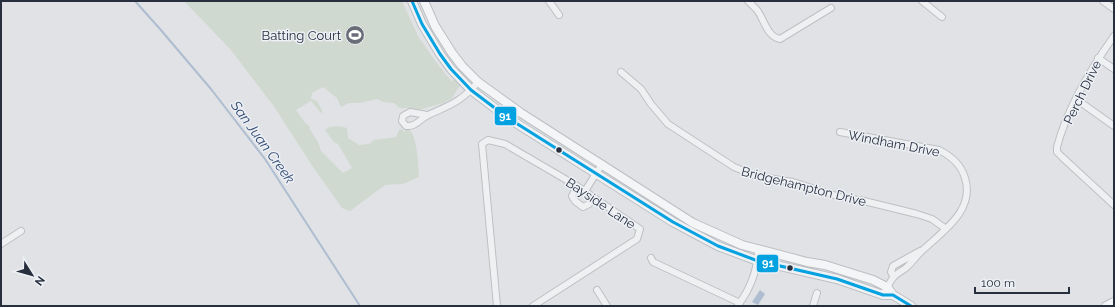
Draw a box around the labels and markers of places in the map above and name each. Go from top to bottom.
sports icon: Batting Court [344,24,366,46]
place label: Batting Court [262,28,342,43]
unlabelled marker [554,145,564,155]
unlabelled marker [785,263,795,273]

